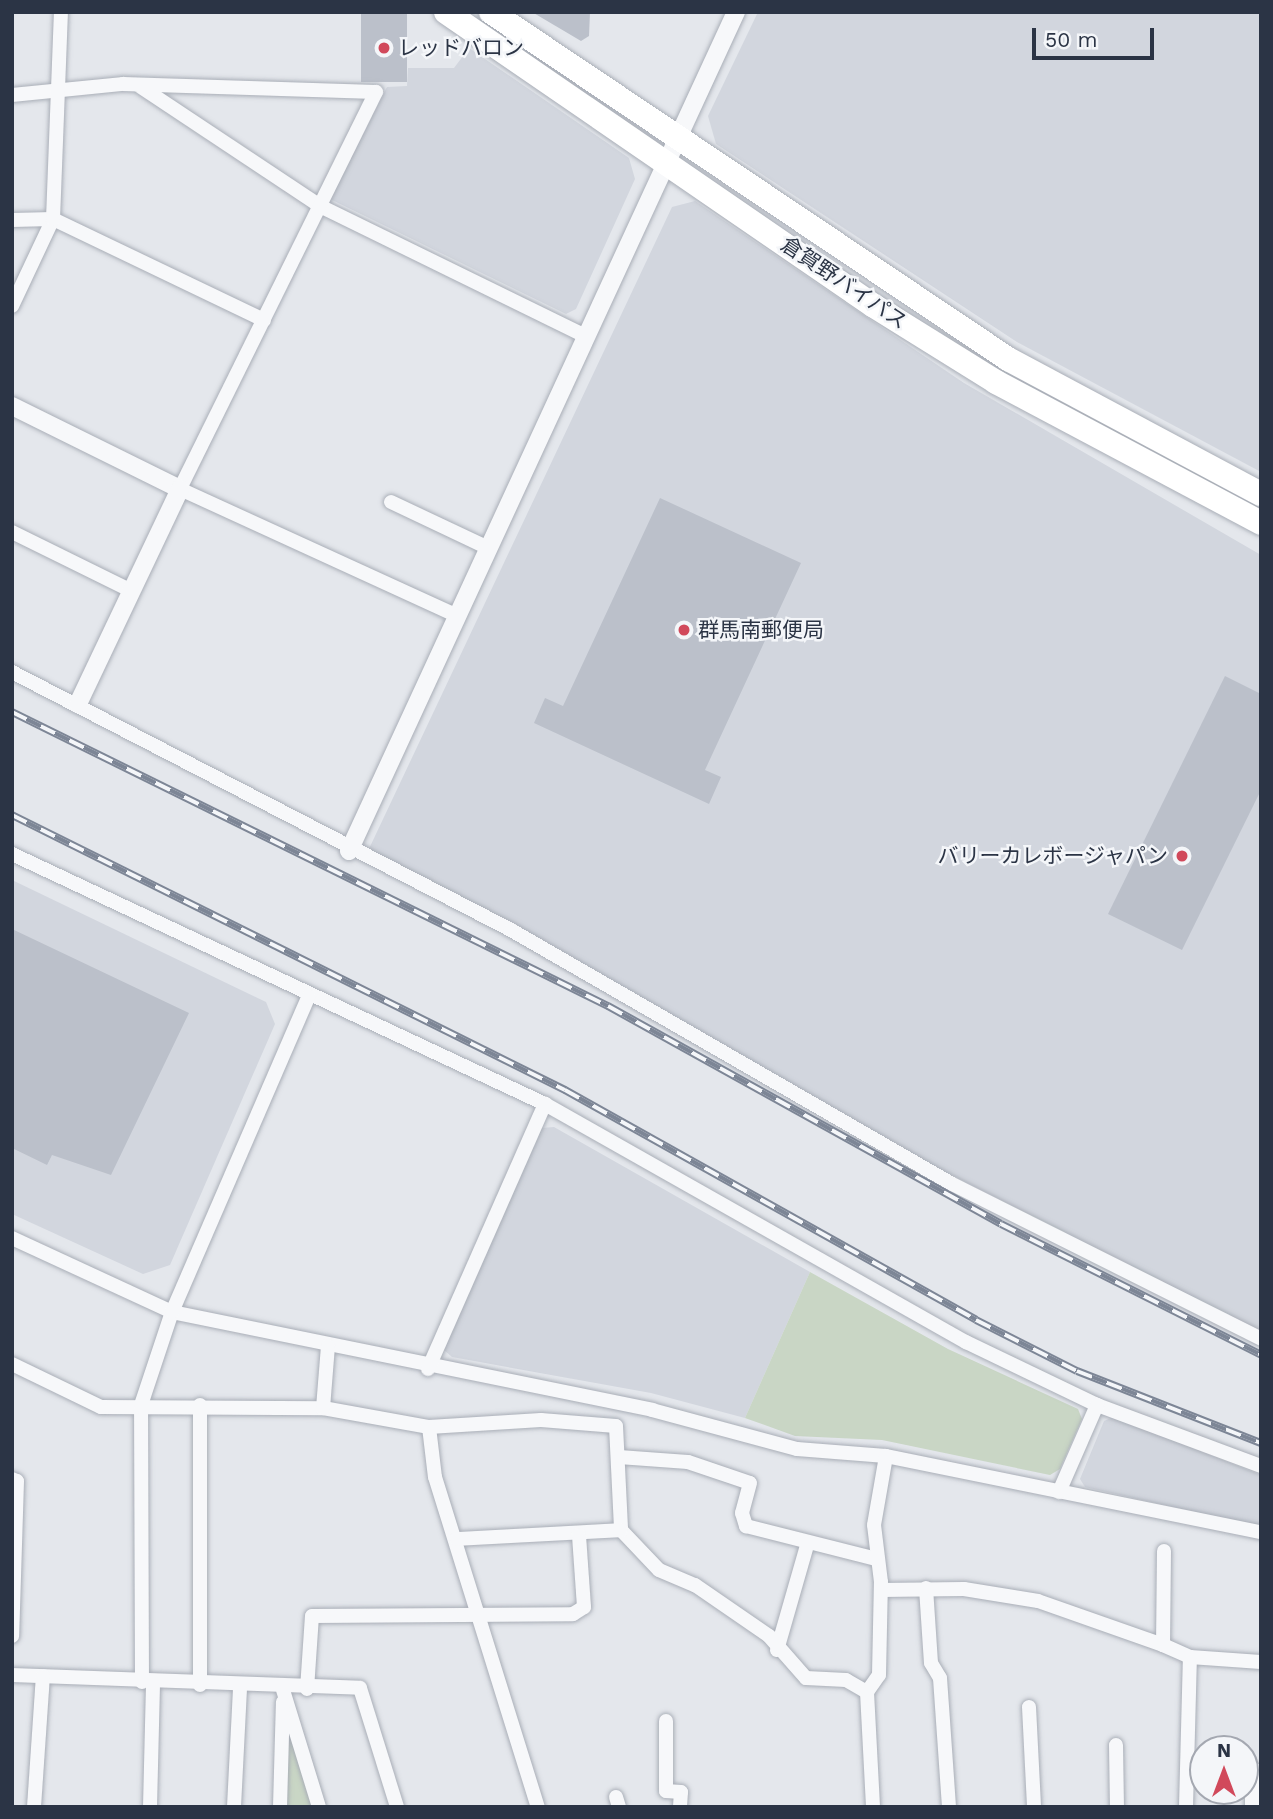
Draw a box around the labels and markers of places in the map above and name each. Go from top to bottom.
place label: レッドバロン [398,35,524,61]
marker: レッドバロン [376,40,392,56]
place label: 群馬南郵便局 [698,617,824,643]
marker: 群馬南郵便局 [676,622,692,638]
place label: バリーカレボージャパン [937,843,1168,869]
marker: バリーカレボージャパン [1174,848,1190,864]

